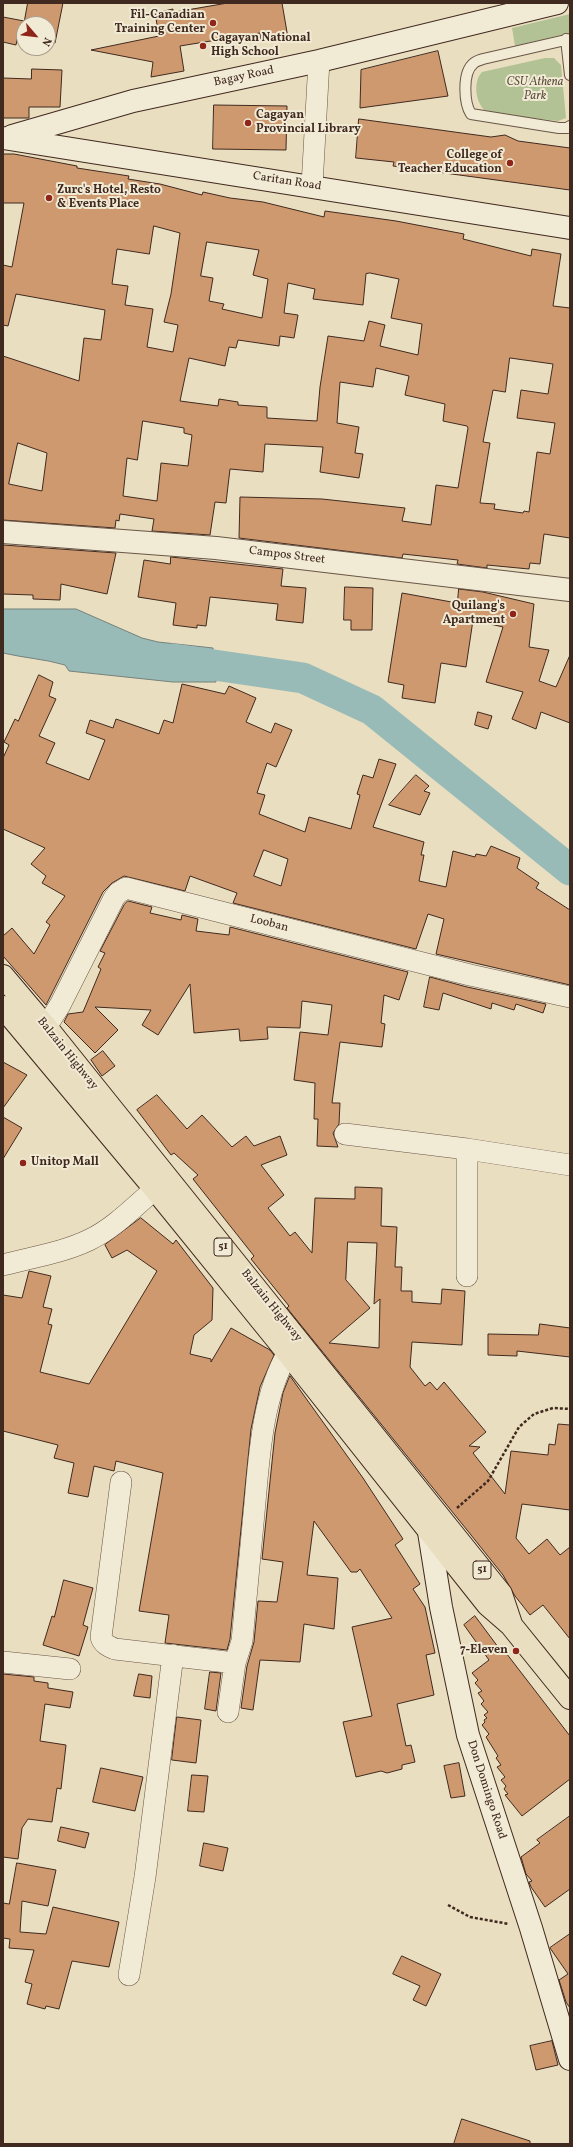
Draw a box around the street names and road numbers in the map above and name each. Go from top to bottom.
street label: Bagay Road [213,64,275,90]
street label: Caritan Road [252,169,322,195]
street label: Campos Street [248,544,326,568]
street label: Looban [248,912,290,936]
street label: Balzain Highway [33,1015,101,1093]
road number: 51 [214,1238,232,1256]
street label: Balzain Highway [237,1267,305,1345]
road number: 51 [473,1561,491,1579]
street label: Don Domingo Road [463,1739,509,1841]

